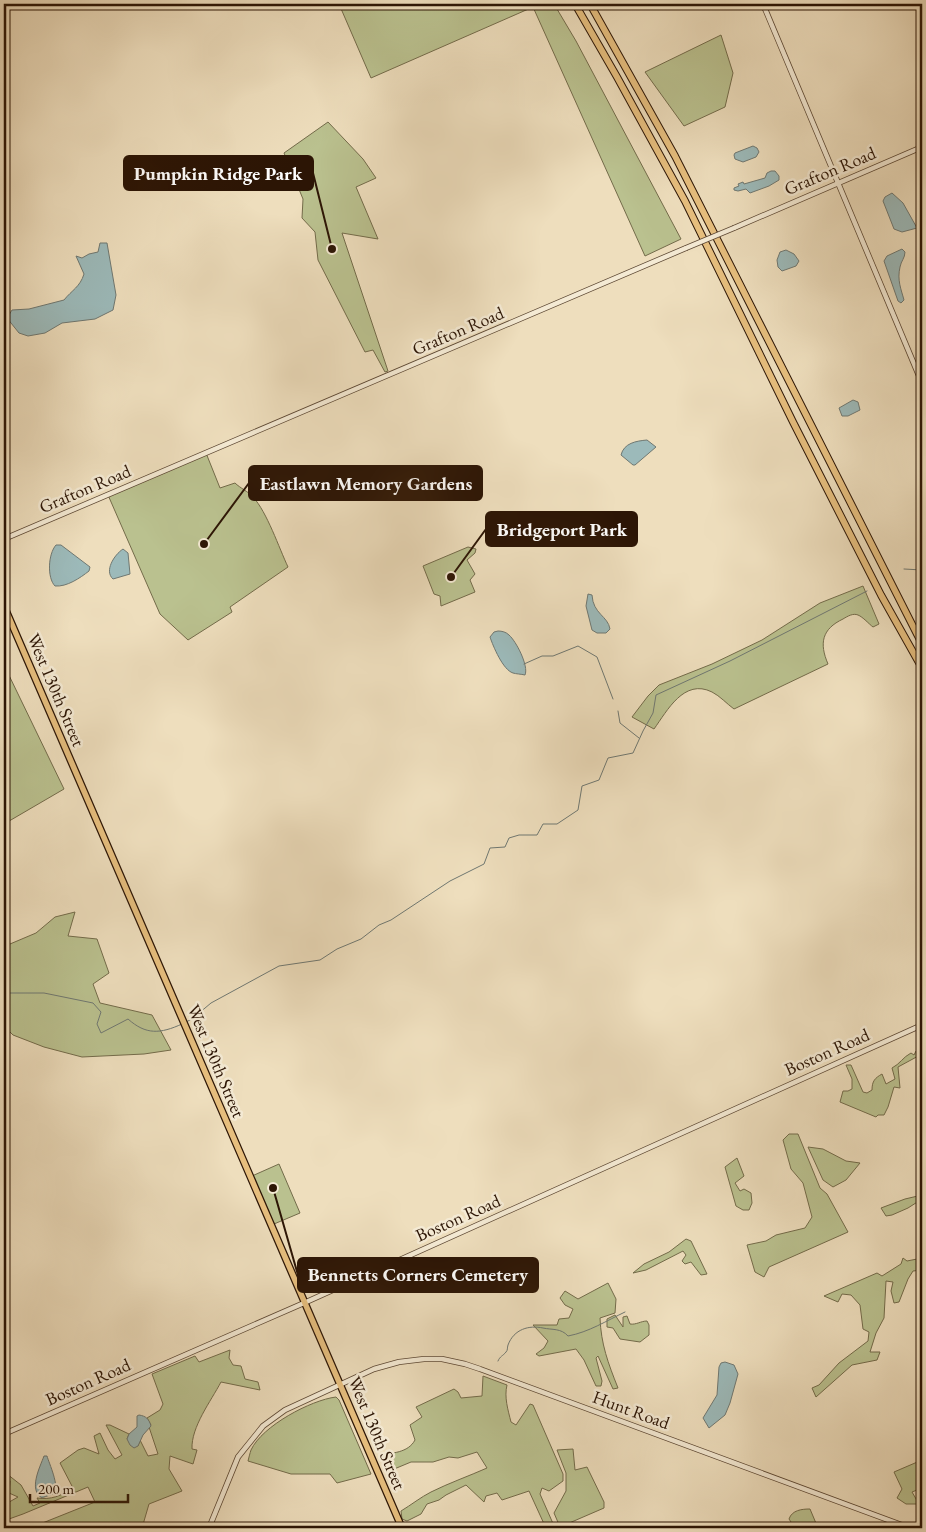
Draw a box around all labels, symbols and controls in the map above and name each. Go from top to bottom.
street label: Grafton Road [780,141,880,200]
callout: Pumpkin Ridge Park [124,156,313,190]
text: Pumpkin Ridge Park [134,161,303,186]
street label: Grafton Road [408,301,508,360]
street label: Grafton Road [35,459,135,518]
callout: Eastlawn Memory Gardens [249,466,482,500]
text: Eastlawn Memory Gardens [260,471,472,496]
callout: Bridgeport Park [486,512,637,546]
text: Bridgeport Park [497,517,628,542]
street label: West 130th Street [22,630,91,750]
street label: West 130th Street [182,1001,251,1121]
street label: Boston Road [781,1022,874,1080]
street label: Boston Road [412,1188,505,1246]
callout: Bennetts Corners Cemetery [298,1258,538,1292]
text: Bennetts Corners Cemetery [308,1262,529,1287]
street label: Boston Road [42,1352,135,1410]
street label: West 130th Street [343,1373,412,1493]
street label: Hunt Road [589,1385,674,1434]
scale bar [30,1472,128,1504]
text: 200 m [38,1479,75,1498]

